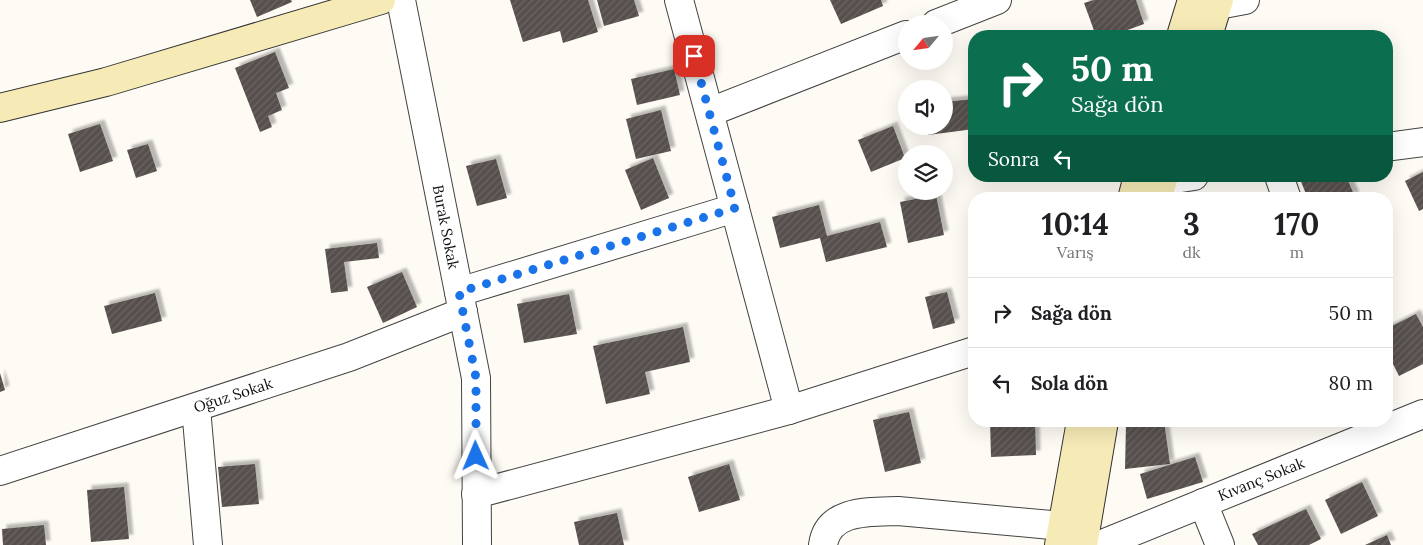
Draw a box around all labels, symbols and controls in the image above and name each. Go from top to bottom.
north arrow [898,15,952,70]
map controls [898,15,953,200]
pin [673,35,715,77]
icon: arrive [680,42,708,70]
text: 50 m [1071,46,1154,91]
icon: right [988,50,1053,115]
button: sound [898,80,953,135]
text: Sağa dön [1071,90,1164,118]
button: layers [898,145,953,200]
icon: left [1049,145,1077,173]
text: Sonra [988,147,1039,171]
street label: Burak Sokak [429,183,463,271]
text: 10:14 [1042,205,1109,243]
text: 3 [1183,205,1200,243]
text: 170 [1274,205,1319,243]
text: Varış [1057,242,1094,262]
text: dk [1182,242,1201,262]
text: m [1290,242,1304,262]
icon: right [988,299,1016,327]
text: Sağa dön [1031,301,1112,325]
text: 50 m [1329,301,1373,325]
icon: left [988,369,1016,397]
text: Sola dön [1031,371,1108,395]
text: 80 m [1329,371,1373,395]
street label: Oğuz Sokak [191,373,275,417]
position arrow [449,429,501,481]
street label: Kıvanç Sokak [1215,453,1307,505]

